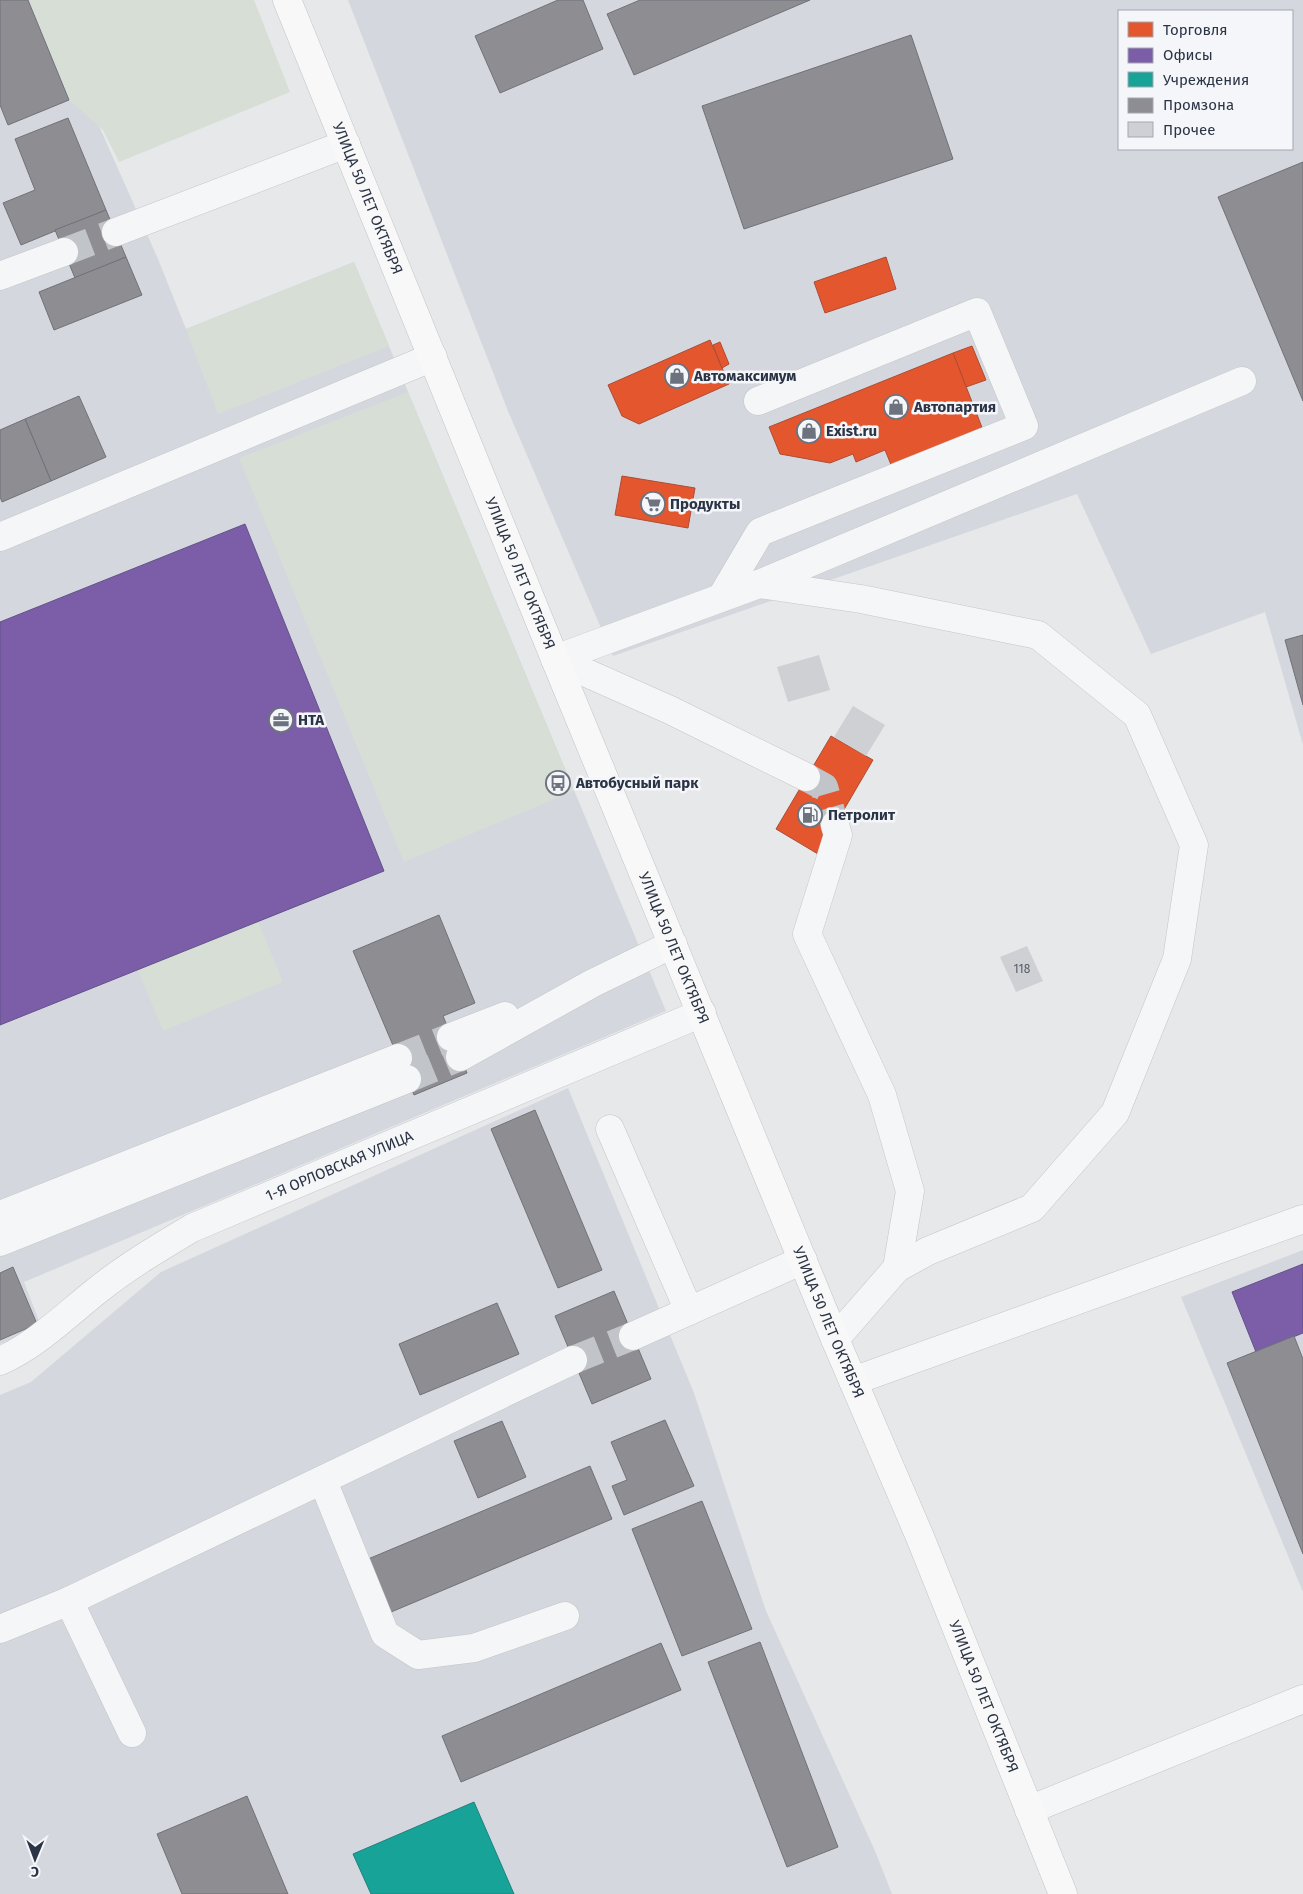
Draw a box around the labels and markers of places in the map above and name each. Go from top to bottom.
shop icon: Автомаксимум [664,363,690,389]
place label: Автомаксимум [693,367,796,385]
shop icon: Автопартия [883,394,909,420]
place label: Автопартия [913,398,996,416]
shop icon: Exist.ru [796,418,822,444]
place label: Exist.ru [826,422,877,440]
supermarket icon: Продукты [640,491,666,517]
place label: Продукты [670,495,740,513]
office icon: НТА [268,707,294,733]
place label: НТА [298,711,325,729]
bus stop icon: Автобусный парк [545,770,571,796]
place label: Автобусный парк [575,774,699,792]
fuel station icon: Петролит [797,802,823,828]
place label: Петролит [828,806,896,824]

